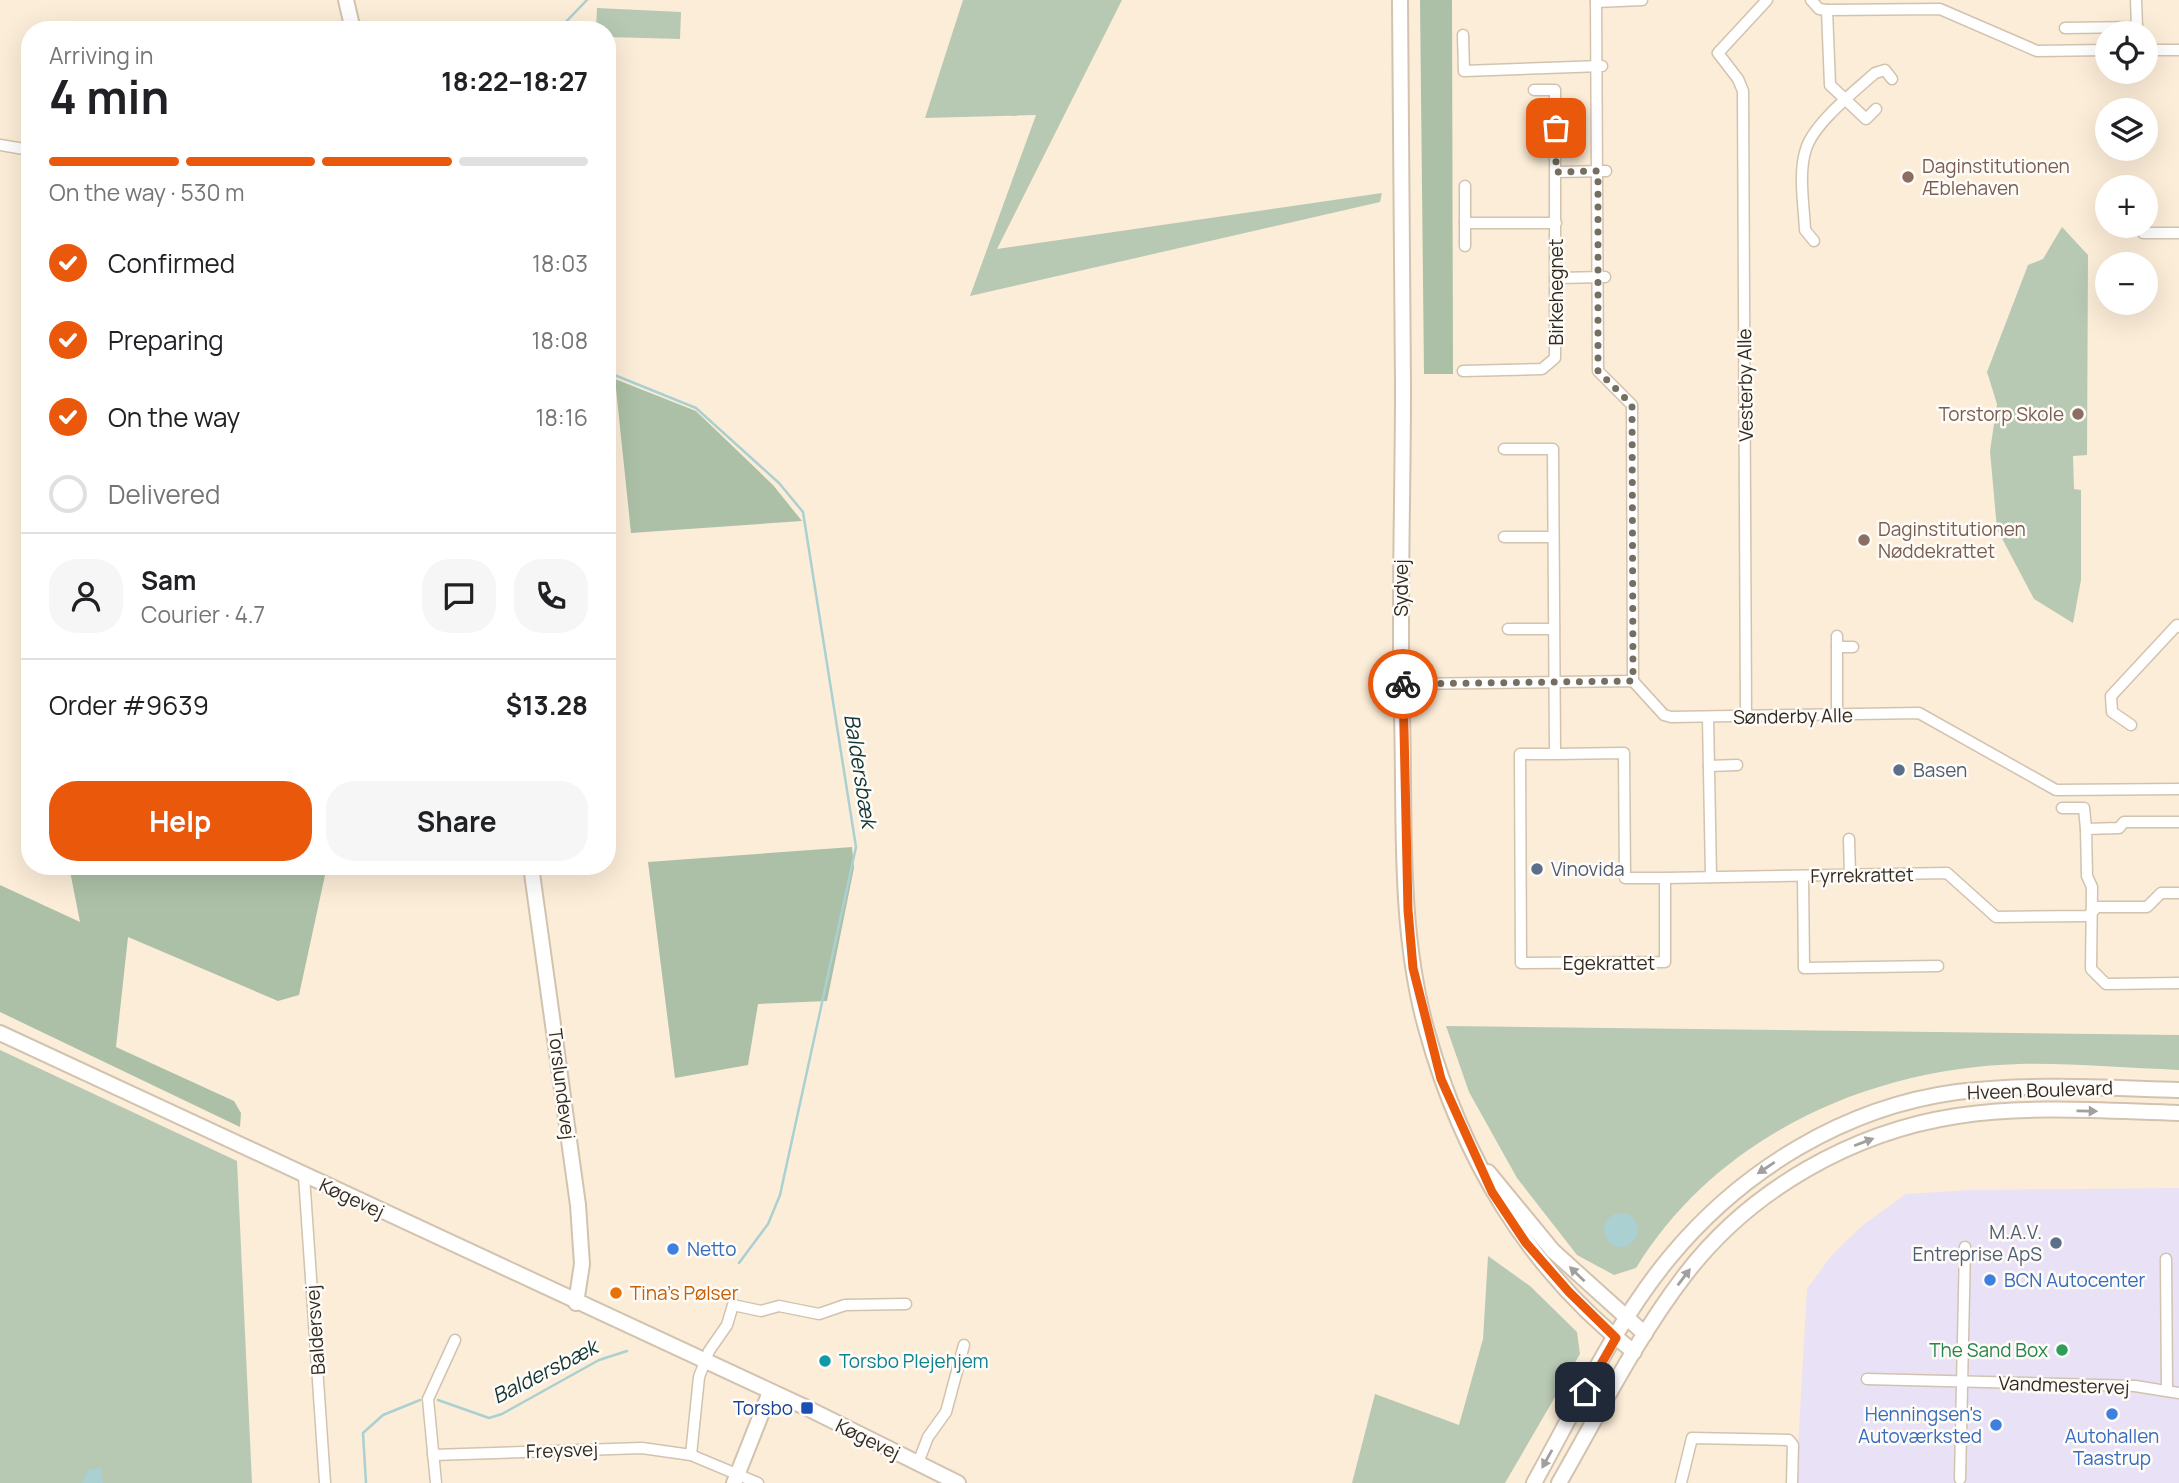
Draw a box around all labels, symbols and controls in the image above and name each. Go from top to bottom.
map controls [2095,21,2158,315]
button: locate [2095,21,2158,84]
text: Arriving in [49,39,154,71]
text: 18:22–18:27 [441,63,588,99]
text: 4 min [49,65,169,128]
pin [1526,98,1586,158]
button: layers [2095,98,2158,161]
icon: bag [1537,109,1575,147]
place label: Daginstitutionen Æblehaven [1922,153,2070,201]
marker: Daginstitutionen Æblehaven [1900,169,1916,185]
button: + [2095,175,2158,238]
text: On the way · 530 m [49,176,245,208]
street label: Birkehegnet [1543,239,1569,345]
icon: check [49,244,87,282]
text: Confirmed [108,245,235,281]
text: 18:03 [532,247,588,279]
button: − [2095,252,2158,315]
icon: check [49,321,87,359]
text: Preparing [108,322,224,358]
text: 18:08 [531,324,588,356]
street label: Vesterby Alle [1731,328,1759,442]
icon: check [49,398,87,436]
text: On the way [108,399,240,435]
text: 18:16 [536,401,588,433]
place label: Torstorp Skole [1938,401,2064,427]
marker: Torstorp Skole [2070,406,2086,422]
text: Delivered [108,476,220,512]
place label: Daginstitutionen Nøddekrattet [1878,516,2026,564]
marker: Daginstitutionen Nøddekrattet [1856,532,1872,548]
button: person [49,559,123,633]
button: chat [422,559,496,633]
button: phone [514,559,588,633]
street label: Sydvej [1388,559,1414,617]
text: Sam [141,562,196,598]
text: Courier · 4.7 [141,598,265,630]
courier [1368,649,1438,719]
icon: bike [1384,665,1422,703]
text: Order #9639 [49,687,209,723]
text: $13.28 [506,687,588,723]
street label: Sønderby Alle [1733,702,1853,730]
water label: Baldersbæk [838,712,884,832]
place label: Basen [1913,757,1967,783]
marker: Basen [1891,762,1907,778]
button: Help [49,781,312,861]
button: Share [326,781,588,861]
place label: Vinovida [1551,856,1625,882]
marker: Vinovida [1529,861,1545,877]
street label: Fyrrekrattet [1810,861,1914,889]
street label: Egekrattet [1563,950,1655,976]
street label: Torslundevej [542,1027,582,1141]
street label: Hveen Boulevard [1966,1074,2114,1106]
one-way arrow [2076,1105,2098,1117]
one-way arrow [1853,1137,1874,1148]
one-way arrow [1757,1161,1775,1175]
street label: Køgevej [315,1172,389,1224]
place label: M.A.V. Entreprise ApS [1912,1219,2042,1267]
marker: M.A.V. Entreprise ApS [2048,1235,2064,1251]
place label: Netto [687,1236,736,1262]
marker: Netto [665,1241,681,1257]
one-way arrow [1569,1267,1586,1283]
place label: BCN Autocenter [2004,1267,2146,1293]
one-way arrow [1677,1269,1692,1287]
marker: BCN Autocenter [1982,1272,1998,1288]
place label: Tina's Pølser [630,1280,739,1306]
street label: Baldersvej [299,1284,331,1376]
marker: Tina's Pølser [608,1285,624,1301]
water label: Baldersbæk [487,1331,604,1410]
place label: The Sand Box [1929,1337,2048,1363]
marker: The Sand Box [2054,1342,2070,1358]
place label: Torsbo Plejehjem [839,1348,989,1374]
marker: Torsbo Plejehjem [817,1353,833,1369]
pin [1555,1362,1615,1422]
street label: Vandmestervej [1998,1370,2130,1400]
icon: home [1566,1373,1604,1411]
place label: Torsbo [733,1395,793,1421]
marker: Torsbo [799,1400,815,1416]
place label: Henningsen's Autoværksted [1858,1401,1982,1449]
marker: Autohallen Taastrup [2104,1406,2120,1422]
street label: Køgevej [831,1412,905,1466]
marker: Henningsen's Autoværksted [1988,1417,2004,1433]
place label: Autohallen Taastrup [2065,1423,2159,1471]
street label: Freysvej [526,1436,598,1464]
one-way arrow [1541,1449,1553,1468]

